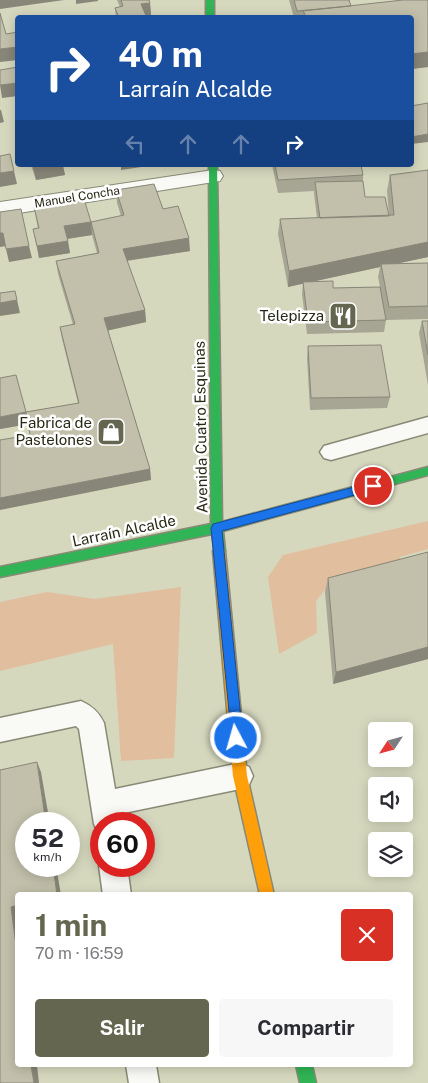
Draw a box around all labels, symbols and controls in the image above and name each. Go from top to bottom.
text: 40 m [118,34,203,75]
icon: right [35,35,100,100]
text: Larraín Alcalde [118,76,272,102]
icon: left [121,130,149,158]
icon: ahead [174,130,202,158]
icon: ahead [227,130,255,158]
icon: right [280,130,308,158]
street label: Manuel Concha [33,183,121,211]
restaurant icon: Telepizza [328,301,358,331]
place label: Telepizza [259,307,324,324]
street label: Avenida Cuatro Esquinas [190,341,211,513]
place label: Fabrica de Pastelones [15,414,92,448]
shop icon: Fabrica de Pastelones [96,417,126,447]
pin [352,465,394,507]
icon: arrive [359,472,387,500]
street label: Larraín Alcalde [71,511,177,550]
position arrow [209,711,261,763]
north arrow [368,722,412,768]
map controls [368,722,413,877]
button: sound [368,777,413,822]
speed limit sign: 60 [90,812,155,877]
text: 52 [31,823,64,853]
button: layers [368,832,413,877]
text: km/h [33,850,62,864]
text: 1 min [35,907,107,943]
button: close [341,909,393,961]
text: 70 m · 16:59 [35,944,123,963]
button: Salir [35,999,209,1057]
button: Compartir [219,999,393,1057]

